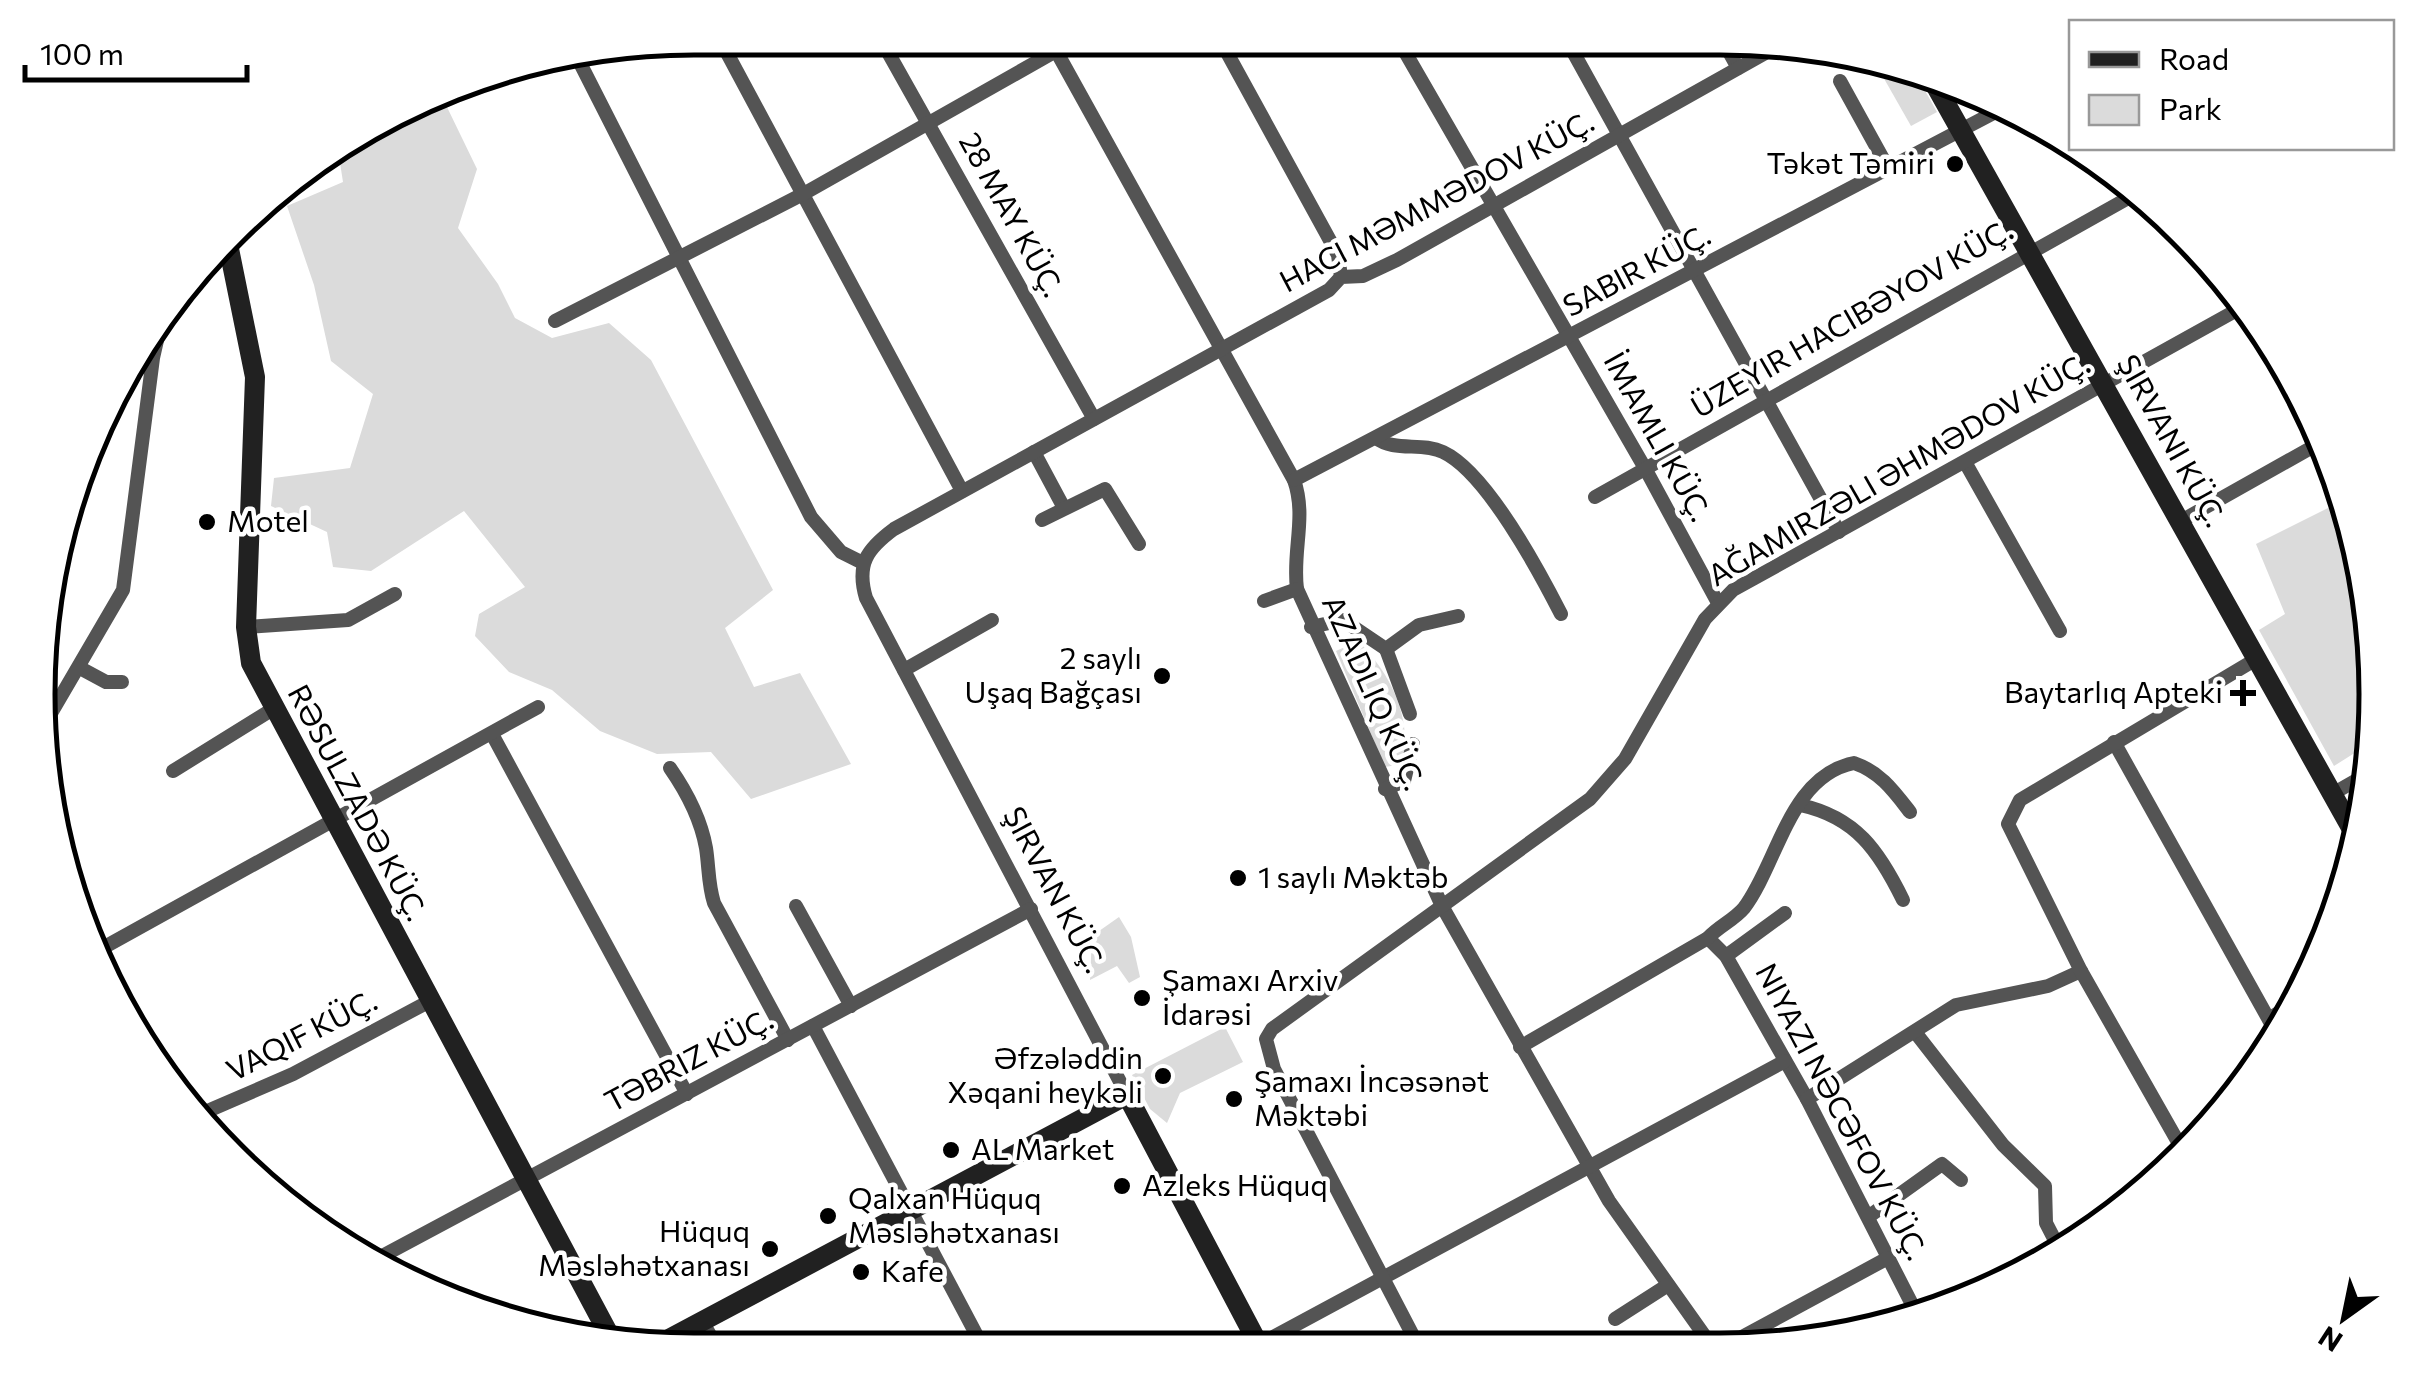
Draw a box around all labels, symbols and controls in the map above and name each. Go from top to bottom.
scale bar [25,20,248,82]
legend [2069,20,2394,150]
text: 100 m [40,34,124,71]
text: Road [2159,39,2229,76]
text: Park [2159,89,2222,126]
street label: HACI MƏMMƏDOV KÜÇ. [1272,101,1599,298]
street label: 28 MAY KÜÇ. [953,125,1074,302]
place label: Təkət Təmiri [1767,143,1935,180]
marker: Təkət Təmiri [1944,153,1966,175]
street label: ÜZEYIR HACIBƏYOV KÜÇ. [1683,210,2018,424]
street label: SABIR KÜÇ. [1556,215,1716,323]
street label: AĞAMIRZƏLI ƏHMƏDOV KÜÇ. [1700,343,2095,592]
street label: İMAMLI KÜÇ. [1598,345,1721,527]
street label: ŞIRVANI KÜÇ. [2111,347,2236,532]
place label: Motel [227,501,309,538]
marker: Motel [196,511,218,533]
street label: AZADLIQ KÜÇ. [1316,589,1435,795]
place label: 2 saylı Uşaq Bağçası [965,638,1142,709]
marker: 2 saylı Uşaq Bağçası [1151,665,1173,687]
place label: Baytarlıq Apteki [2004,672,2223,709]
street label: RƏSULZADƏ KÜÇ. [281,678,437,926]
marker: Baytarlıq Apteki [2232,682,2254,704]
street label: ŞIRVAN KÜÇ. [997,799,1115,978]
place label: 1 saylı Məktəb [1258,857,1449,894]
marker: 1 saylı Məktəb [1227,867,1249,889]
street label: NIYAZI NƏCƏFOV KÜÇ. [1749,956,1937,1265]
place label: Şamaxı Arxiv İdarəsi [1162,960,1338,1031]
street label: VAQIF KÜÇ. [220,980,382,1087]
marker: Şamaxı Arxiv İdarəsi [1131,987,1153,1009]
street label: TƏBRIZ KÜÇ. [597,999,778,1119]
place label: Əfzələddin Xəqani heykəli [948,1038,1143,1109]
place label: Şamaxı İncəsənət Məktəbi [1254,1061,1489,1132]
marker: Əfzələddin Xəqani heykəli [1152,1065,1174,1087]
marker: Şamaxı İncəsənət Məktəbi [1223,1088,1245,1110]
place label: AL Market [971,1129,1114,1166]
marker: AL Market [940,1139,962,1161]
place label: Azleks Hüquq [1142,1165,1328,1202]
marker: Azleks Hüquq [1111,1175,1133,1197]
place label: Qalxan Hüquq Məsləhətxanası [848,1178,1060,1249]
marker: Qalxan Hüquq Məsləhətxanası [817,1205,839,1227]
place label: Hüquq Məsləhətxanası [538,1211,750,1282]
marker: Hüquq Məsləhətxanası [759,1238,781,1260]
place label: Kafe [881,1251,944,1288]
marker: Kafe [850,1261,872,1283]
north arrow [2294,1268,2394,1368]
text: N [2312,1320,2348,1360]

